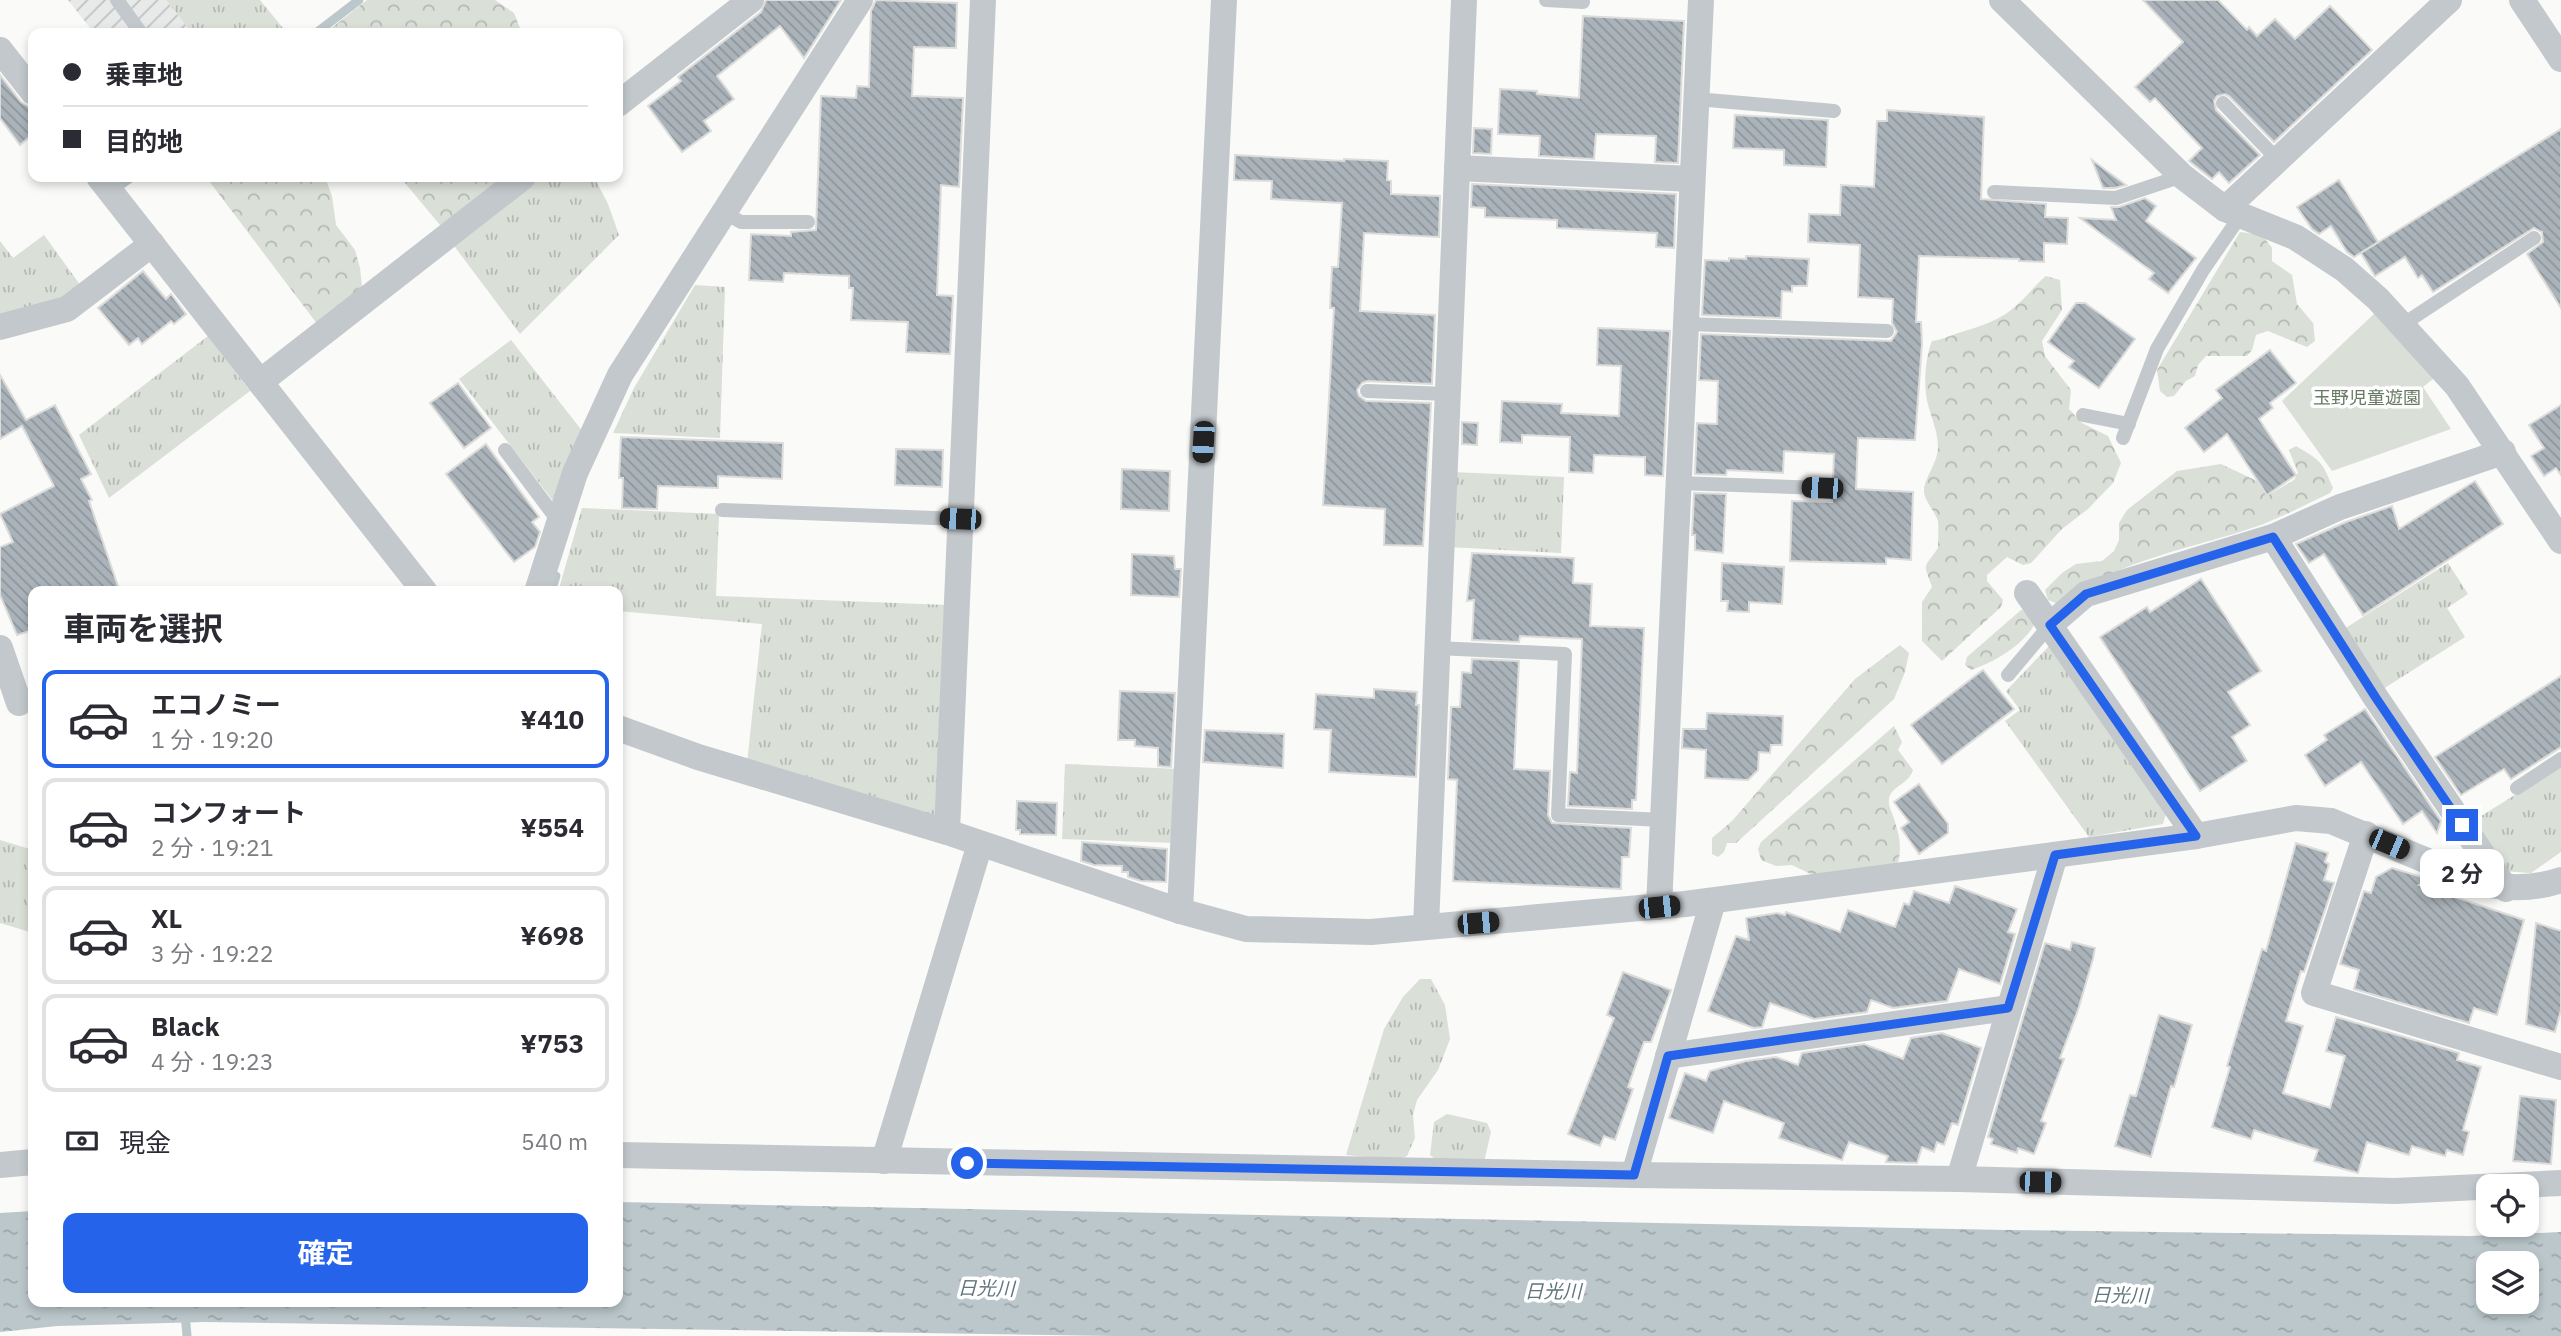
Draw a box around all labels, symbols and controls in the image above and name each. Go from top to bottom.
text: 乗車地 [105,57,183,91]
text: 目的地 [105,124,183,158]
park label: 玉野児童遊園 [2313,386,2421,409]
car [1192,420,1215,464]
car [1801,477,1844,499]
car [939,508,982,530]
text: 車両を選択 [63,607,223,649]
text: エコノミー [151,687,281,721]
icon: car [67,688,130,751]
text: ¥410 [520,702,584,736]
text: 1 分 · 19:20 [151,724,274,754]
text: コンフォート [151,795,306,829]
icon: car [67,796,130,859]
route end [2446,809,2478,841]
text: ¥554 [520,810,584,844]
car [2366,826,2413,862]
text: 2 分 · 19:21 [151,832,274,862]
callout: 2 分 [2420,850,2504,898]
text: 2 分 [2441,858,2483,888]
car [1638,894,1681,920]
text: XL [151,901,182,935]
icon: car [67,904,130,967]
car [1457,911,1500,935]
text: ¥698 [520,918,584,952]
text: 3 分 · 19:22 [151,938,274,968]
text: Black [151,1009,219,1043]
icon: car [67,1012,130,1075]
text: ¥753 [520,1026,584,1060]
text: 4 分 · 19:23 [151,1046,274,1076]
icon: cash [63,1122,101,1160]
text: 現金 [119,1125,171,1159]
text: 540 m [521,1126,588,1156]
route start [951,1147,983,1179]
car [2019,1171,2062,1193]
map controls [2476,1174,2539,1314]
button: locate [2476,1174,2539,1237]
button: 確定 [63,1213,588,1293]
button: layers [2476,1251,2539,1314]
water label: 日光川 [957,1276,1017,1301]
water label: 日光川 [1524,1279,1583,1303]
water label: 日光川 [2091,1283,2151,1308]

